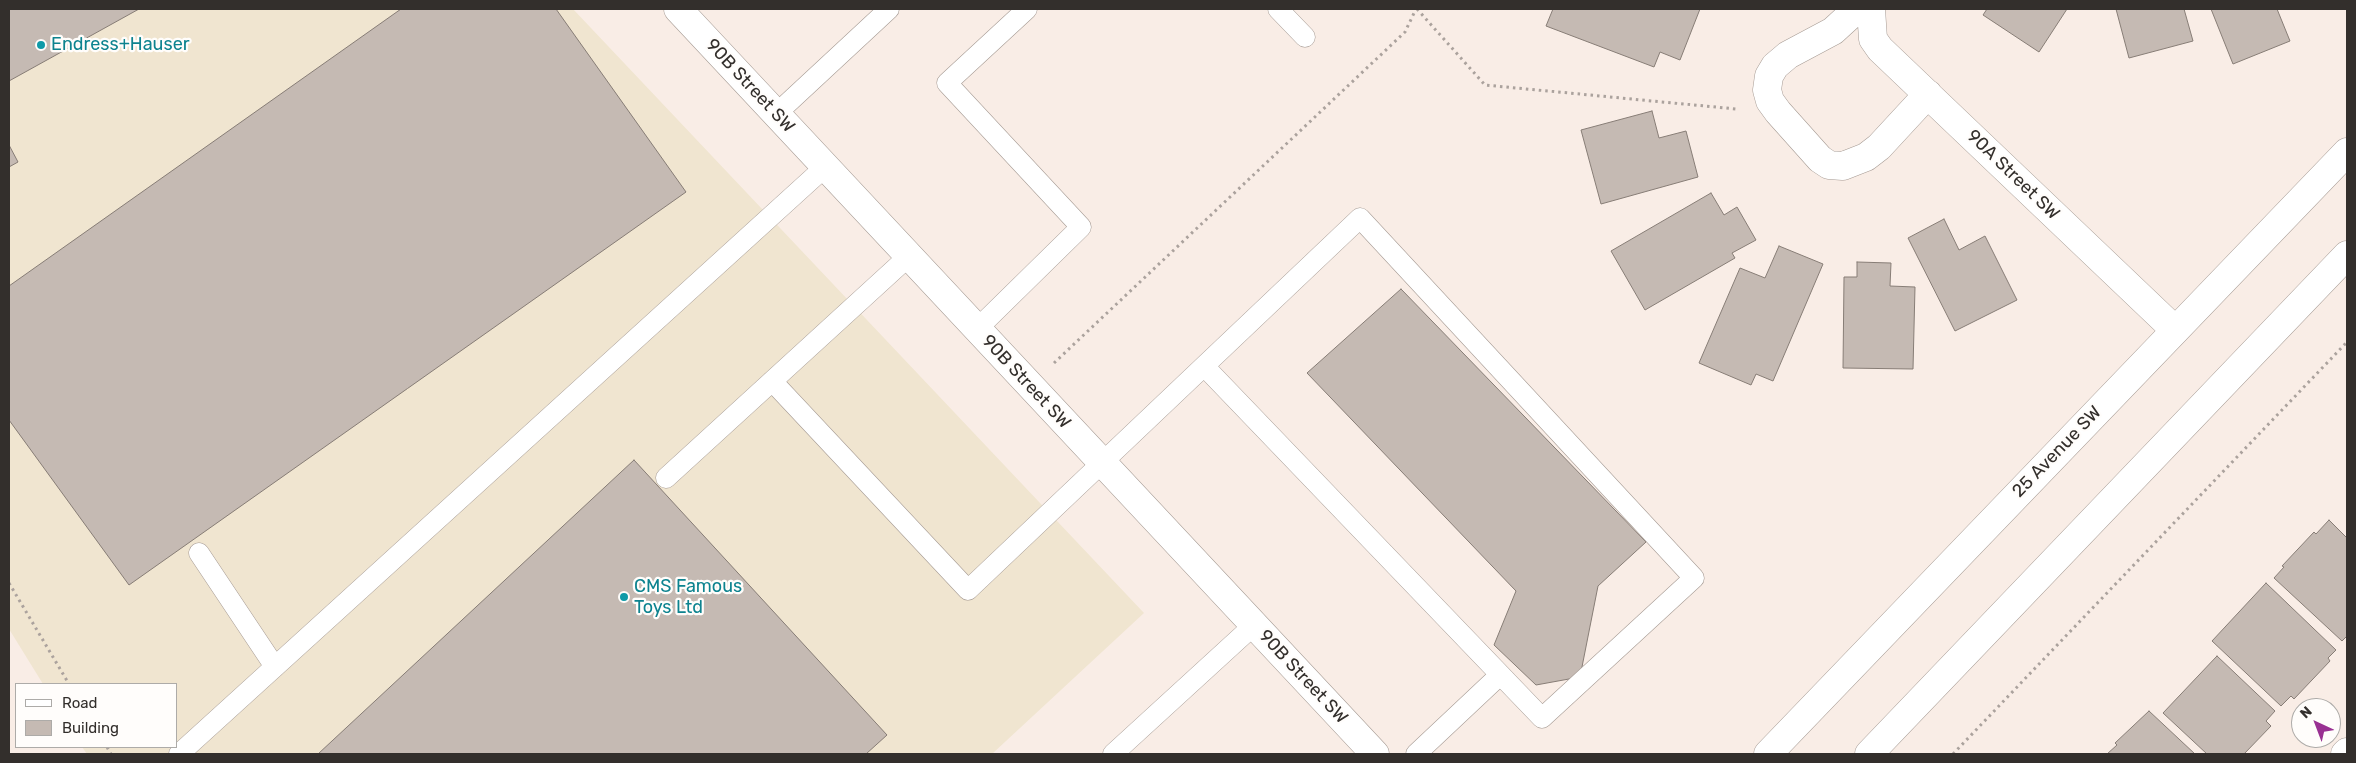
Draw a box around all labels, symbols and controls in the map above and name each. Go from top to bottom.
place label: Endress+Hauser [51,34,190,56]
street label: 90B Street SW [701,35,799,137]
marker: Endress+Hauser [35,39,47,51]
street label: 90A Street SW [1962,125,2064,225]
street label: 90B Street SW [977,331,1075,433]
street label: 25 Avenue SW [2008,402,2106,502]
place label: CMS Famous Toys Ltd [634,576,742,618]
marker: CMS Famous Toys Ltd [618,591,630,603]
street label: 90B Street SW [1254,626,1352,728]
legend [15,683,178,748]
text: Road [62,694,98,712]
north arrow [2291,698,2341,748]
text: N [2297,703,2316,722]
text: Building [62,719,119,737]

